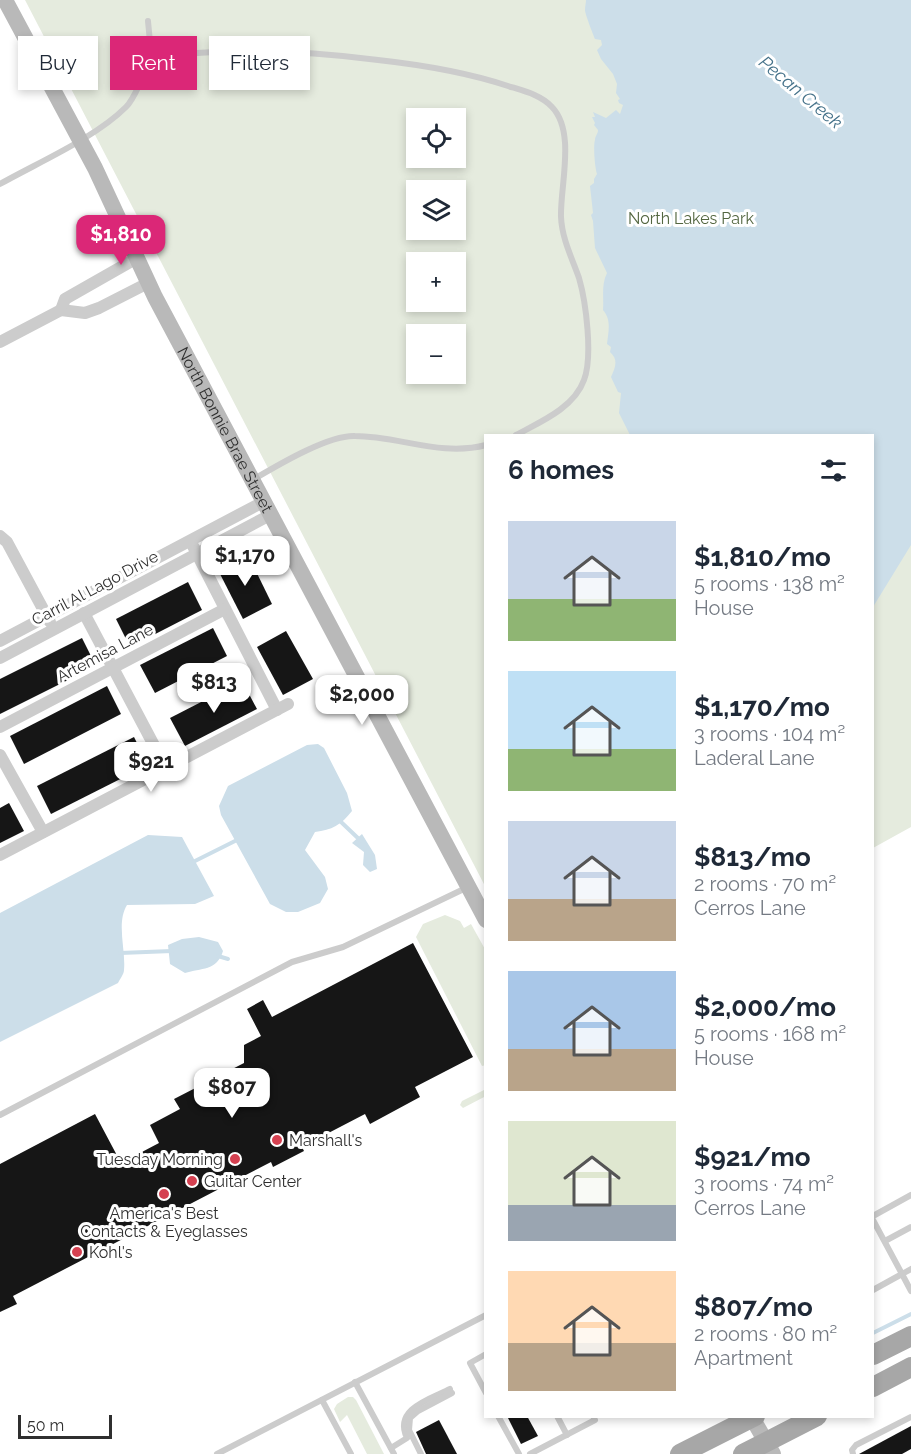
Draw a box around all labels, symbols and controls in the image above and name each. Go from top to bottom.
chip: Buy [18,36,98,90]
chip: Rent [110,36,197,90]
chip: Filters [209,36,310,90]
water label: Pecan Creek [755,51,847,133]
map controls [406,108,466,384]
button: locate [406,108,466,168]
button: layers [406,180,466,240]
park label: North Lakes Park [628,209,755,228]
pin: $1,810 [72,215,170,266]
text: $1,810 [90,222,152,246]
button: + [406,252,466,312]
button: − [406,324,466,384]
street label: North Bonnie Brae Street [174,343,278,516]
icon: filters [817,454,850,487]
text: 6 homes [508,455,614,485]
pin: $1,170 [196,536,294,587]
text: $1,810/mo [694,542,831,572]
text: $1,170 [215,543,275,567]
icon: home [556,545,628,617]
street label: Carril Al Lago Drive [29,547,161,629]
text: 5 rooms · 138 m² [694,572,845,596]
text: House [694,596,754,620]
street label: Artemisa Lane [54,620,156,686]
pin: $813 [178,663,250,714]
text: $813 [191,670,237,694]
pin: $2,000 [313,675,411,726]
text: $2,000 [329,682,395,706]
text: $1,170/mo [694,692,830,722]
icon: home [556,695,628,767]
text: 3 rooms · 104 m² [694,722,845,746]
pin: $921 [115,742,187,793]
text: Laderal Lane [694,746,815,770]
text: $921 [128,749,174,773]
text: $813/mo [694,842,811,872]
icon: home [556,845,628,917]
text: 2 rooms · 70 m² [694,872,836,896]
text: Cerros Lane [694,896,806,920]
text: $2,000/mo [694,992,836,1022]
icon: home [556,995,628,1067]
text: 5 rooms · 168 m² [694,1022,846,1046]
text: House [694,1046,754,1070]
pin: $807 [196,1068,268,1119]
text: $807 [208,1075,256,1099]
place label: Marshall's [289,1131,363,1150]
marker: Marshall's [270,1133,284,1147]
text: $921/mo [694,1142,811,1172]
icon: home [556,1145,628,1217]
place label: Tuesday Morning [96,1150,223,1169]
marker: Tuesday Morning [228,1152,242,1166]
place label: Guitar Center [204,1172,302,1191]
text: 3 rooms · 74 m² [694,1172,834,1196]
marker: Guitar Center [185,1174,199,1188]
marker: America's Best Contacts & Eyeglasses [157,1187,171,1201]
text: Cerros Lane [694,1196,806,1220]
place label: America's Best Contacts & Eyeglasses [80,1204,248,1241]
place label: Kohl's [89,1243,133,1262]
marker: Kohl's [70,1245,84,1259]
text: $807/mo [694,1292,813,1322]
icon: home [556,1295,628,1367]
text: 2 rooms · 80 m² [694,1322,837,1346]
text: Apartment [694,1346,793,1370]
scale bar [18,1412,112,1440]
text: 50 m [27,1416,64,1435]

